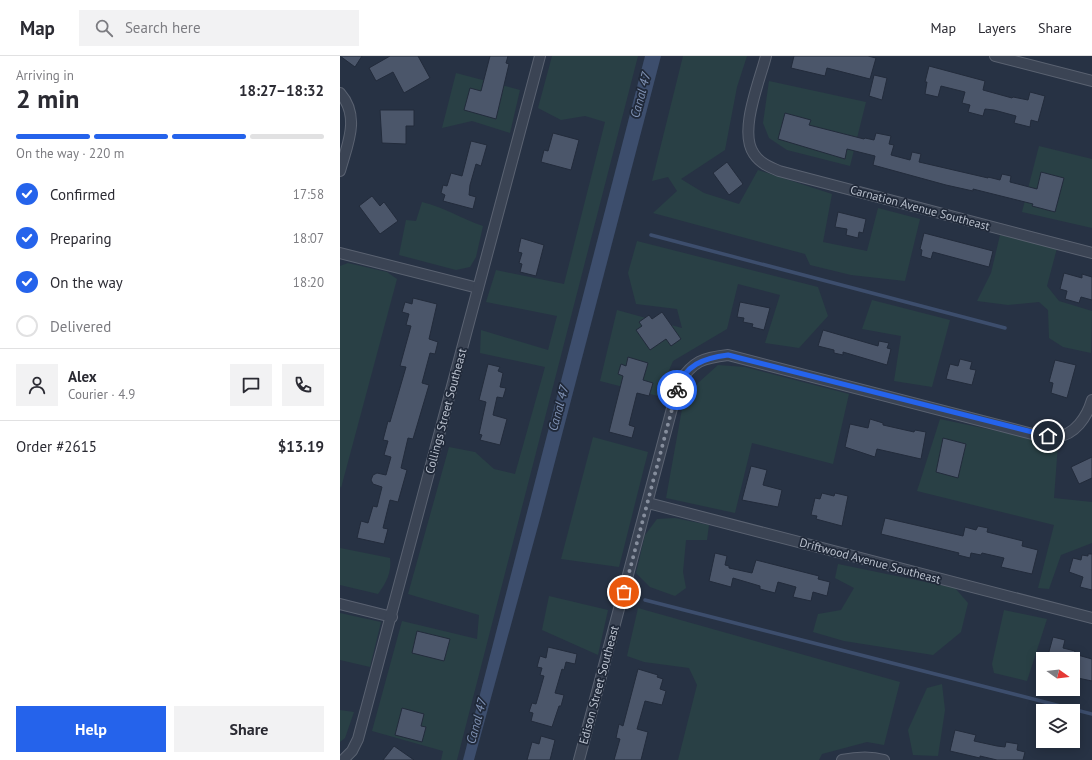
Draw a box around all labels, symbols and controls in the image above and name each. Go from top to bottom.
search box [79,10,359,46]
text: Map [20,16,55,40]
icon: search [93,17,115,39]
text: Search here [125,18,201,37]
text: Map [930,19,956,37]
text: Layers [978,19,1016,37]
text: Share [1038,19,1072,37]
text: Arriving in [16,67,74,84]
water label: Canal 47 [626,69,655,120]
text: 18:27–18:32 [239,81,324,100]
text: 2 min [16,82,79,115]
text: On the way · 220 m [16,145,124,162]
street label: Carnation Avenue Southeast [849,182,992,233]
icon: check [16,183,38,205]
text: Confirmed [50,185,115,204]
text: 17:58 [293,186,324,203]
icon: check [16,227,38,249]
text: Preparing [50,229,112,248]
text: 18:07 [293,230,324,247]
icon: check [16,271,38,293]
text: On the way [50,273,123,292]
text: 18:20 [293,274,324,291]
text: Delivered [50,317,111,336]
street label: Collings Street Southeast [422,346,469,475]
button: person [16,364,58,406]
button: chat [230,364,272,406]
button: phone [282,364,324,406]
text: Alex [68,367,97,386]
courier [657,370,697,410]
icon: bike [666,379,688,401]
water label: Canal 47 [544,382,573,433]
text: Courier · 4.9 [68,386,135,403]
pin [1031,419,1065,453]
icon: home [1037,425,1059,447]
text: Order #2615 [16,437,97,456]
text: $13.19 [278,437,324,456]
street label: Driftwood Avenue Southeast [798,534,942,587]
pin [607,575,641,609]
icon: bag [613,581,635,603]
street label: Edison Street Southeast [575,624,622,746]
north arrow [1036,652,1080,696]
map controls [1036,652,1080,748]
water label: Canal 47 [462,695,491,746]
button: layers [1036,704,1080,748]
button: Help [16,706,166,752]
button: Share [174,706,324,752]

